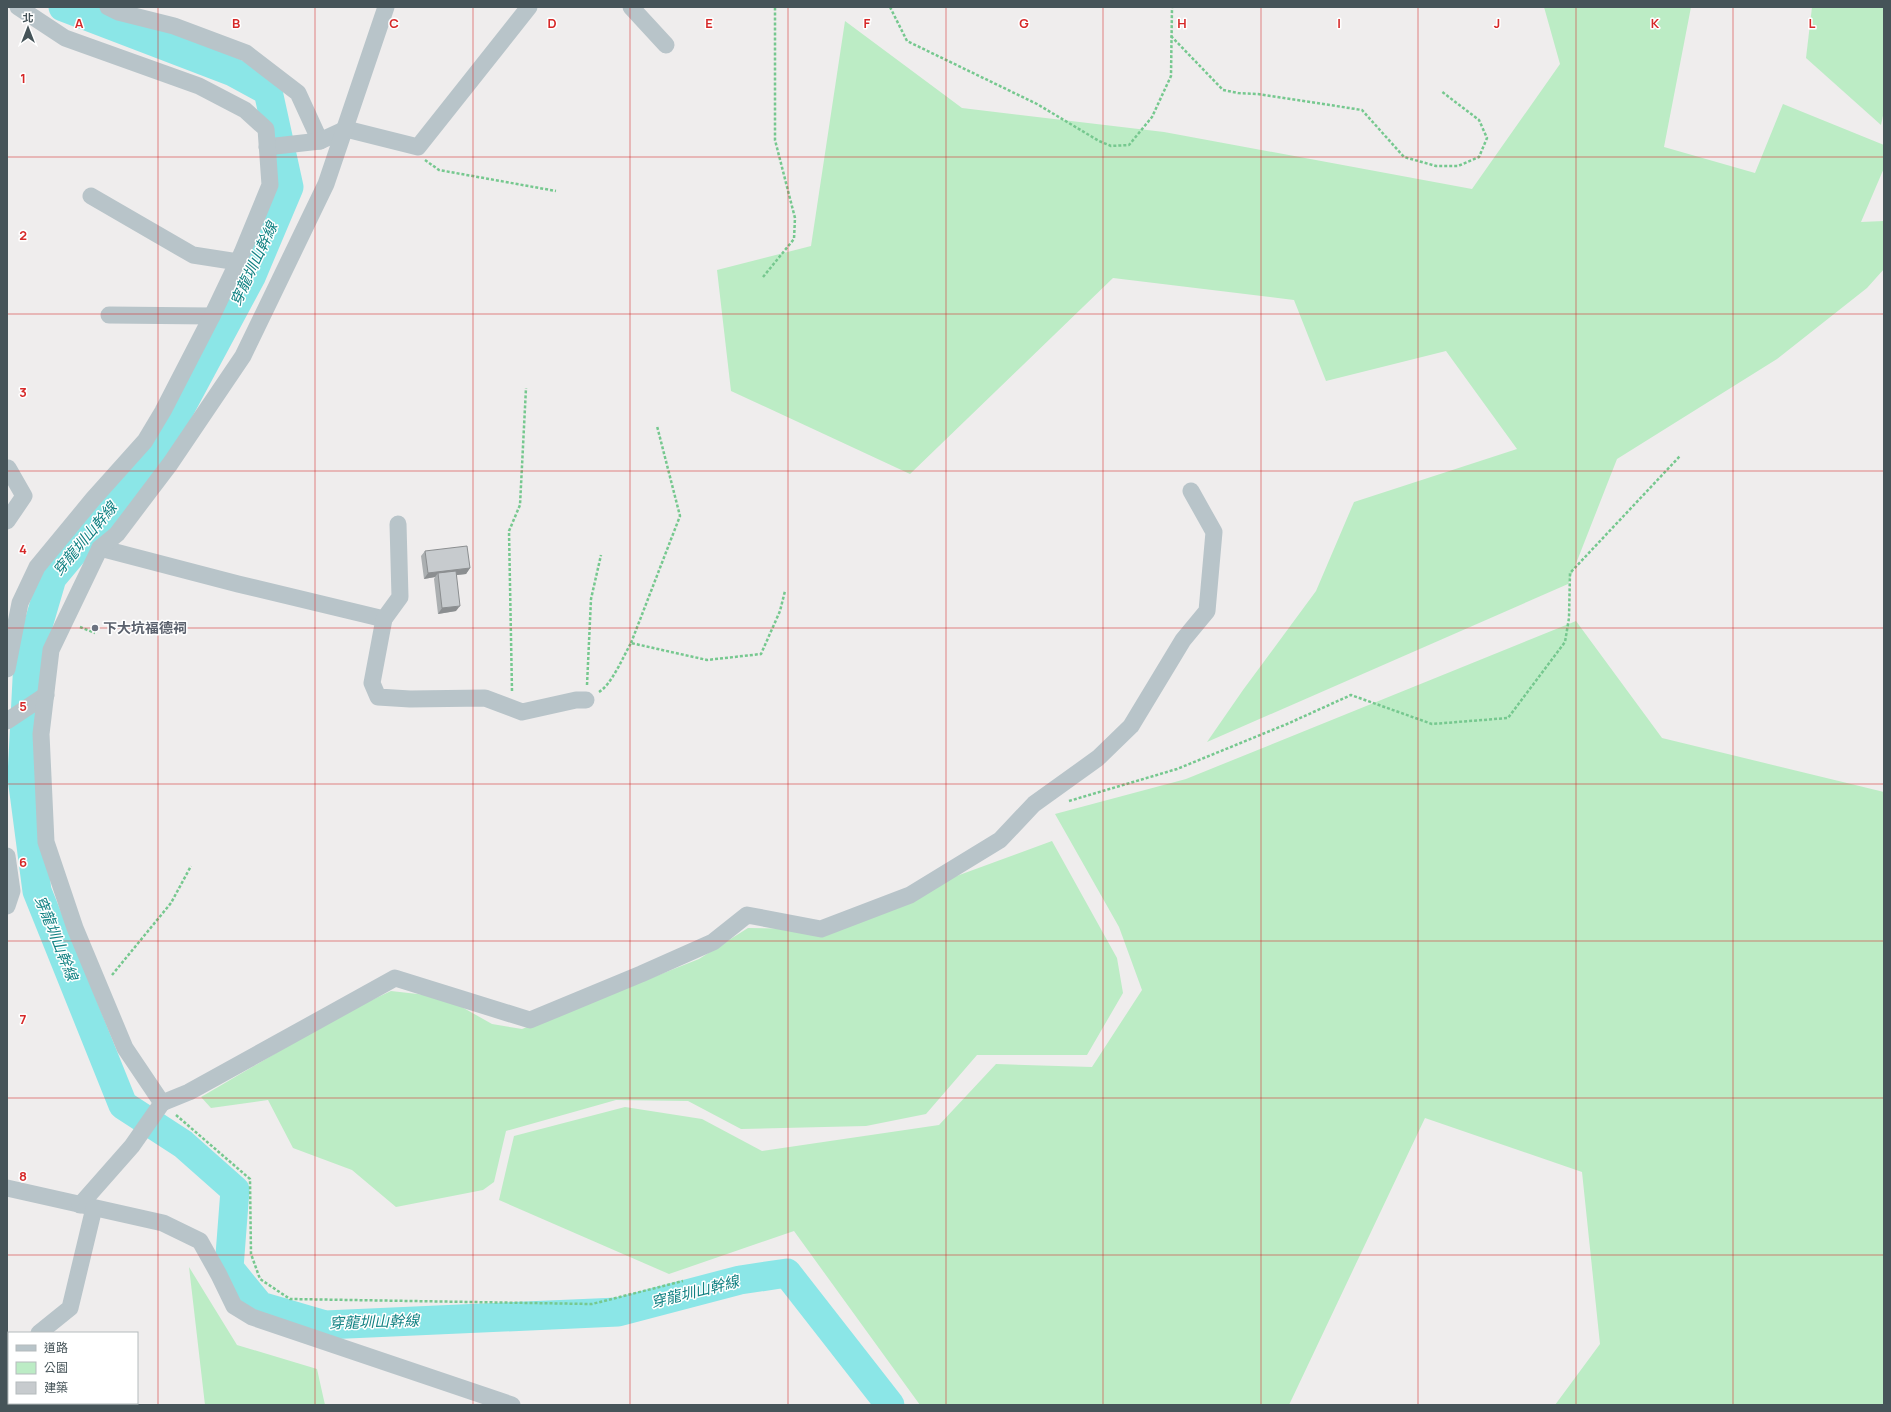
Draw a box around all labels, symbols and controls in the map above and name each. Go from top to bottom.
north arrow [8,8,48,48]
text: 北 [23,10,34,25]
text: A [75,14,84,32]
text: B [232,14,240,32]
text: C [389,14,399,32]
text: D [547,14,557,32]
text: E [705,14,713,32]
text: F [864,14,871,32]
text: G [1019,14,1029,32]
text: H [1177,14,1187,32]
text: I [1337,14,1341,32]
text: J [1494,14,1500,32]
text: K [1651,14,1660,32]
text: L [1809,14,1816,32]
text: 1 [20,69,26,87]
water label: 穿龍圳山幹線 [225,217,283,309]
text: 2 [19,226,27,244]
text: 3 [19,383,27,401]
water label: 穿龍圳山幹線 [48,496,123,580]
text: 4 [19,540,27,558]
place label: 下大坑福德祠 [103,618,187,637]
marker: 下大坑福德祠 [90,623,100,633]
text: 5 [19,697,27,715]
text: 6 [19,853,27,871]
water label: 穿龍圳山幹線 [30,892,84,985]
text: 7 [20,1010,27,1028]
text: 8 [19,1167,27,1185]
water label: 穿龍圳山幹線 [649,1270,743,1313]
water label: 穿龍圳山幹線 [329,1309,421,1334]
legend [8,1332,138,1404]
text: 道路 [44,1339,68,1356]
text: 公園 [44,1359,68,1376]
text: 建築 [44,1379,68,1396]

